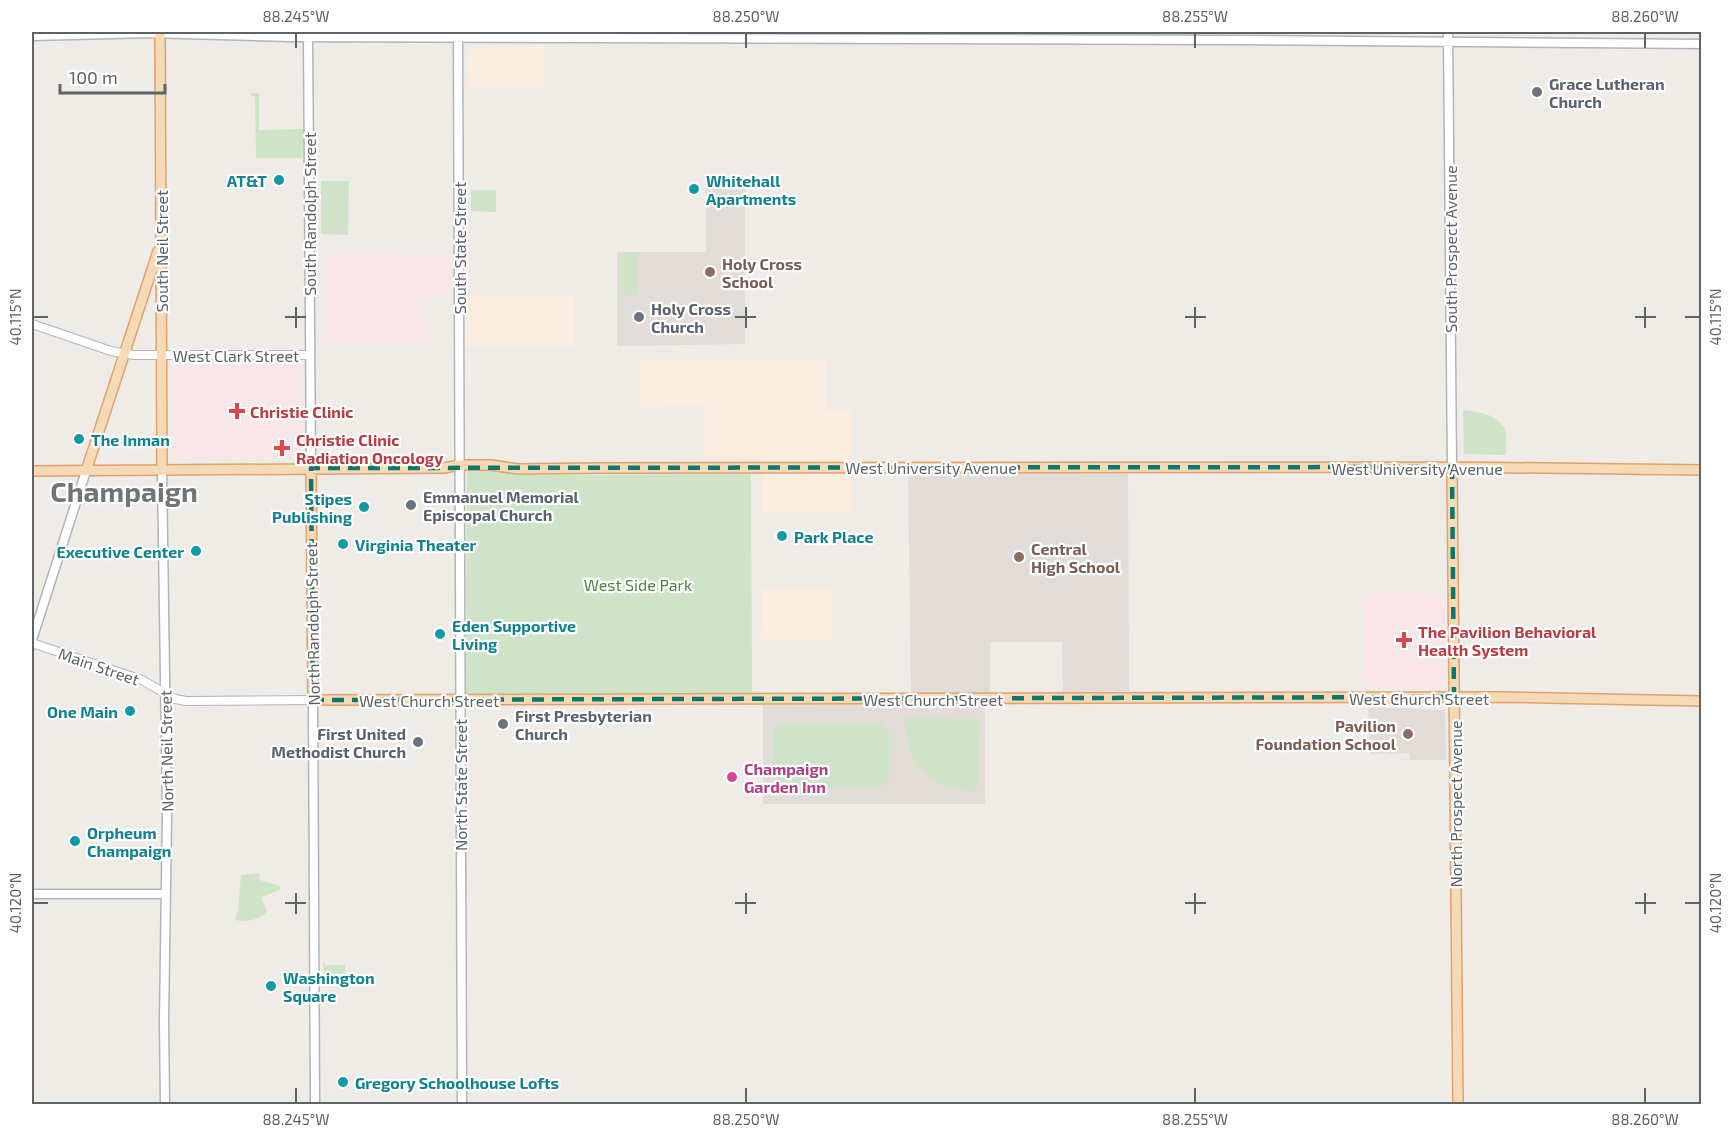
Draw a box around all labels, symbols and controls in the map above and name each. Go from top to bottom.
text: 88.245°W [262,7,330,25]
text: 88.250°W [713,7,779,25]
text: 88.255°W [1162,7,1228,25]
text: 88.260°W [1611,7,1679,25]
scale bar [60,57,165,95]
text: 100 m [69,66,118,88]
place label: Grace Lutheran Church [1549,74,1665,111]
marker: Grace Lutheran Church [1530,85,1544,99]
street label: South Randolph Street [300,132,319,296]
street label: South Prospect Avenue [1441,165,1460,333]
place label: AT&T [227,171,267,190]
place label: Whitehall Apartments [706,171,796,208]
marker: AT&T [272,173,286,187]
street label: South State Street [450,182,469,314]
marker: Whitehall Apartments [687,182,701,196]
street label: South Neil Street [152,190,171,312]
place label: Holy Cross School [722,254,802,291]
marker: Holy Cross School [703,265,717,279]
text: 40.115°N [6,288,24,346]
text: 40.115°N [1706,288,1724,346]
place label: Holy Cross Church [651,299,731,336]
marker: Holy Cross Church [632,310,646,324]
street label: West Clark Street [173,346,299,365]
marker: Christie Clinic [228,402,246,420]
place label: Christie Clinic [250,402,353,421]
place label: The Inman [91,430,170,449]
place label: Christie Clinic Radiation Oncology [296,430,443,468]
marker: The Inman [72,432,86,446]
marker: Christie Clinic Radiation Oncology [273,439,291,457]
street label: West University Avenue [845,458,1017,477]
street label: West University Avenue [1331,459,1503,478]
district label: Champaign [50,474,198,508]
place label: Emmanuel Memorial Episcopal Church [423,487,580,524]
place label: Stipes Publishing [272,489,353,526]
marker: Emmanuel Memorial Episcopal Church [404,498,418,512]
marker: Stipes Publishing [357,500,371,514]
place label: Park Place [794,527,873,546]
marker: Park Place [775,529,789,543]
place label: Virginia Theater [355,535,476,554]
marker: Virginia Theater [336,537,350,551]
place label: Central High School [1031,539,1121,576]
place label: Executive Center [56,542,184,561]
street label: North Randolph Street [301,542,323,706]
marker: Executive Center [189,544,203,558]
marker: Central High School [1012,550,1026,564]
park label: West Side Park [584,575,692,594]
place label: Eden Supportive Living [452,616,576,653]
place label: The Pavilion Behavioral Health System [1418,622,1597,660]
marker: Eden Supportive Living [433,627,447,641]
marker: The Pavilion Behavioral Health System [1395,631,1413,649]
street label: Main Street [56,643,142,689]
street label: West Church Street [1349,689,1489,708]
street label: North Neil Street [155,690,177,812]
street label: West Church Street [863,690,1003,709]
street label: West Church Street [359,691,499,710]
place label: One Main [47,702,118,721]
marker: One Main [123,704,137,718]
place label: First Presbyterian Church [515,706,652,743]
place label: Pavilion Foundation School [1255,716,1397,753]
marker: First Presbyterian Church [496,717,510,731]
street label: North State Street [451,719,470,851]
street label: North Prospect Avenue [1446,720,1465,888]
place label: First United Methodist Church [271,724,406,761]
marker: Pavilion Foundation School [1401,727,1415,741]
marker: First United Methodist Church [411,735,425,749]
place label: Champaign Garden Inn [744,759,828,796]
marker: Champaign Garden Inn [725,770,739,784]
place label: Orpheum Champaign [87,823,171,860]
marker: Orpheum Champaign [68,834,82,848]
text: 40.120°N [6,873,24,933]
text: 40.120°N [1706,873,1724,933]
place label: Washington Square [283,968,375,1005]
marker: Washington Square [264,979,278,993]
place label: Gregory Schoolhouse Lofts [355,1073,559,1093]
marker: Gregory Schoolhouse Lofts [336,1075,350,1089]
text: 88.245°W [262,1110,330,1128]
text: 88.250°W [713,1110,779,1128]
text: 88.255°W [1162,1110,1228,1128]
text: 88.260°W [1611,1110,1679,1128]

